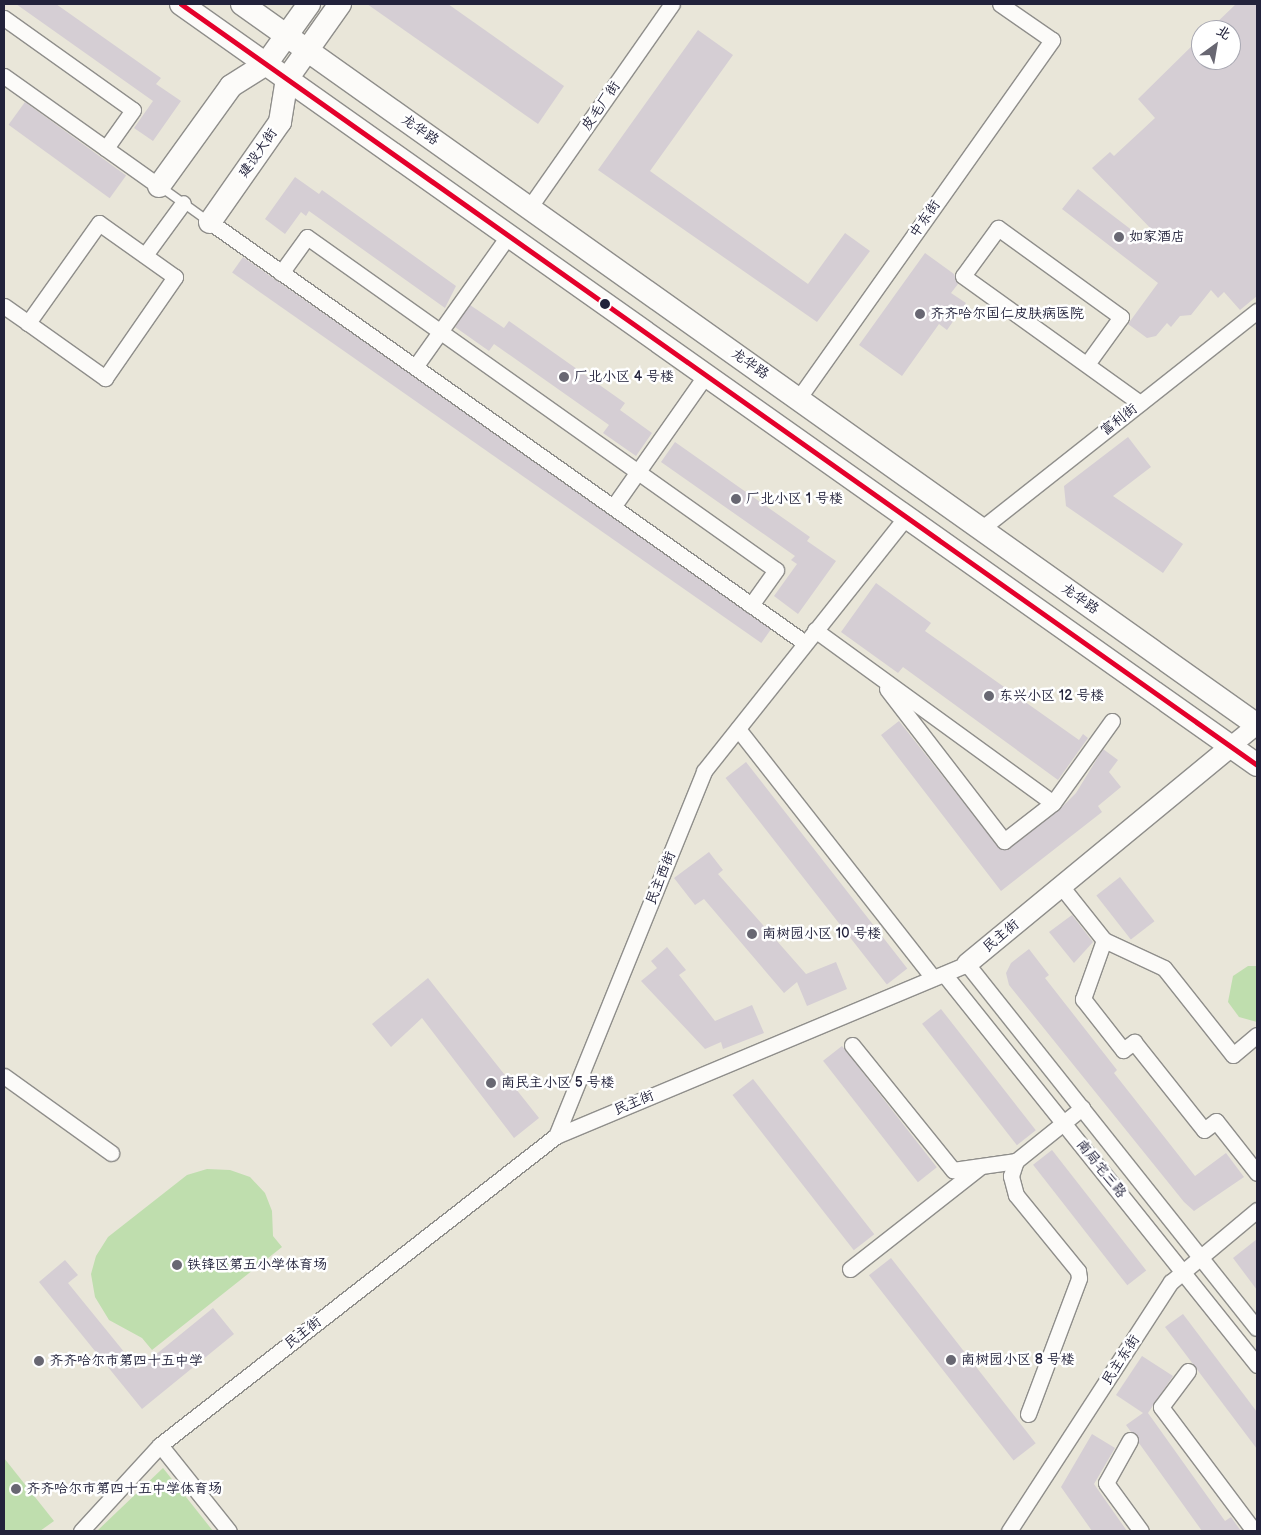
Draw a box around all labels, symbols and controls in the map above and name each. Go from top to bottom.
north arrow [1191,20,1241,70]
text: 北 [1213,22,1234,44]
street label: 皮毛厂街 [578,78,624,134]
street label: 龙华路 [398,111,442,149]
street label: 建设大街 [235,125,281,181]
street label: 中东街 [906,197,944,241]
place label: 如家酒店 [1129,229,1185,245]
marker: 如家酒店 [1113,231,1125,243]
unlabelled marker [600,299,610,309]
place label: 齐齐哈尔国仁皮肤病医院 [930,306,1084,322]
marker: 齐齐哈尔国仁皮肤病医院 [914,308,926,320]
street label: 龙华路 [728,345,772,383]
place label: 厂北小区 4 号楼 [574,369,674,385]
marker: 厂北小区 4 号楼 [558,371,570,383]
street label: 富利街 [1097,400,1141,440]
place label: 厂北小区 1 号楼 [746,491,843,507]
marker: 厂北小区 1 号楼 [730,493,742,505]
street label: 龙华路 [1058,580,1102,618]
place label: 东兴小区 12 号楼 [999,688,1104,704]
marker: 东兴小区 12 号楼 [983,690,995,702]
street label: 民主西街 [643,849,679,907]
street label: 民主街 [980,916,1022,956]
place label: 南树园小区 10 号楼 [762,926,881,942]
marker: 南树园小区 10 号楼 [746,928,758,940]
place label: 南民主小区 5 号楼 [501,1075,615,1091]
marker: 南民主小区 5 号楼 [485,1077,497,1089]
street label: 民主街 [611,1087,657,1119]
street label: 南局宅三路 [1072,1137,1130,1201]
place label: 铁锋区第五小学体育场 [187,1257,327,1273]
marker: 铁锋区第五小学体育场 [171,1259,183,1271]
street label: 民主街 [281,1313,325,1353]
street label: 民主东街 [1099,1332,1143,1388]
place label: 南树园小区 8 号楼 [961,1352,1075,1368]
place label: 齐齐哈尔市第四十五中学 [49,1353,203,1369]
marker: 南树园小区 8 号楼 [945,1354,957,1366]
marker: 齐齐哈尔市第四十五中学 [33,1355,45,1367]
place label: 齐齐哈尔市第四十五中学体育场 [26,1481,222,1497]
marker: 齐齐哈尔市第四十五中学体育场 [10,1483,22,1495]

